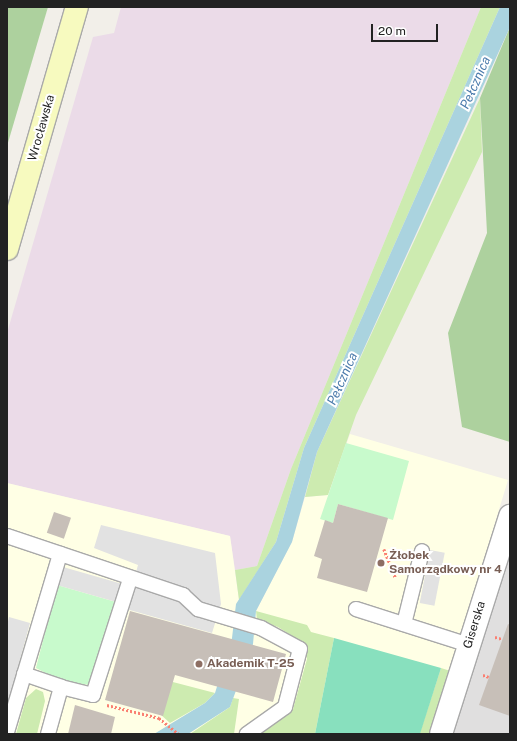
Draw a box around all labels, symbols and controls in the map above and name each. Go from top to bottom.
scale bar [373,16,440,42]
text: 20 m [378,24,406,38]
water label: Pełcznica [457,54,495,112]
street label: Wrocławska [26,93,58,163]
water label: Pełcznica [324,350,362,408]
place label: Żłobek Samorządkowy nr 4 [389,549,502,577]
marker: Żłobek Samorządkowy nr 4 [376,558,386,568]
street label: Giserska [461,600,489,650]
place label: Akademik T-25 [207,657,295,671]
marker: Akademik T-25 [194,659,204,669]

